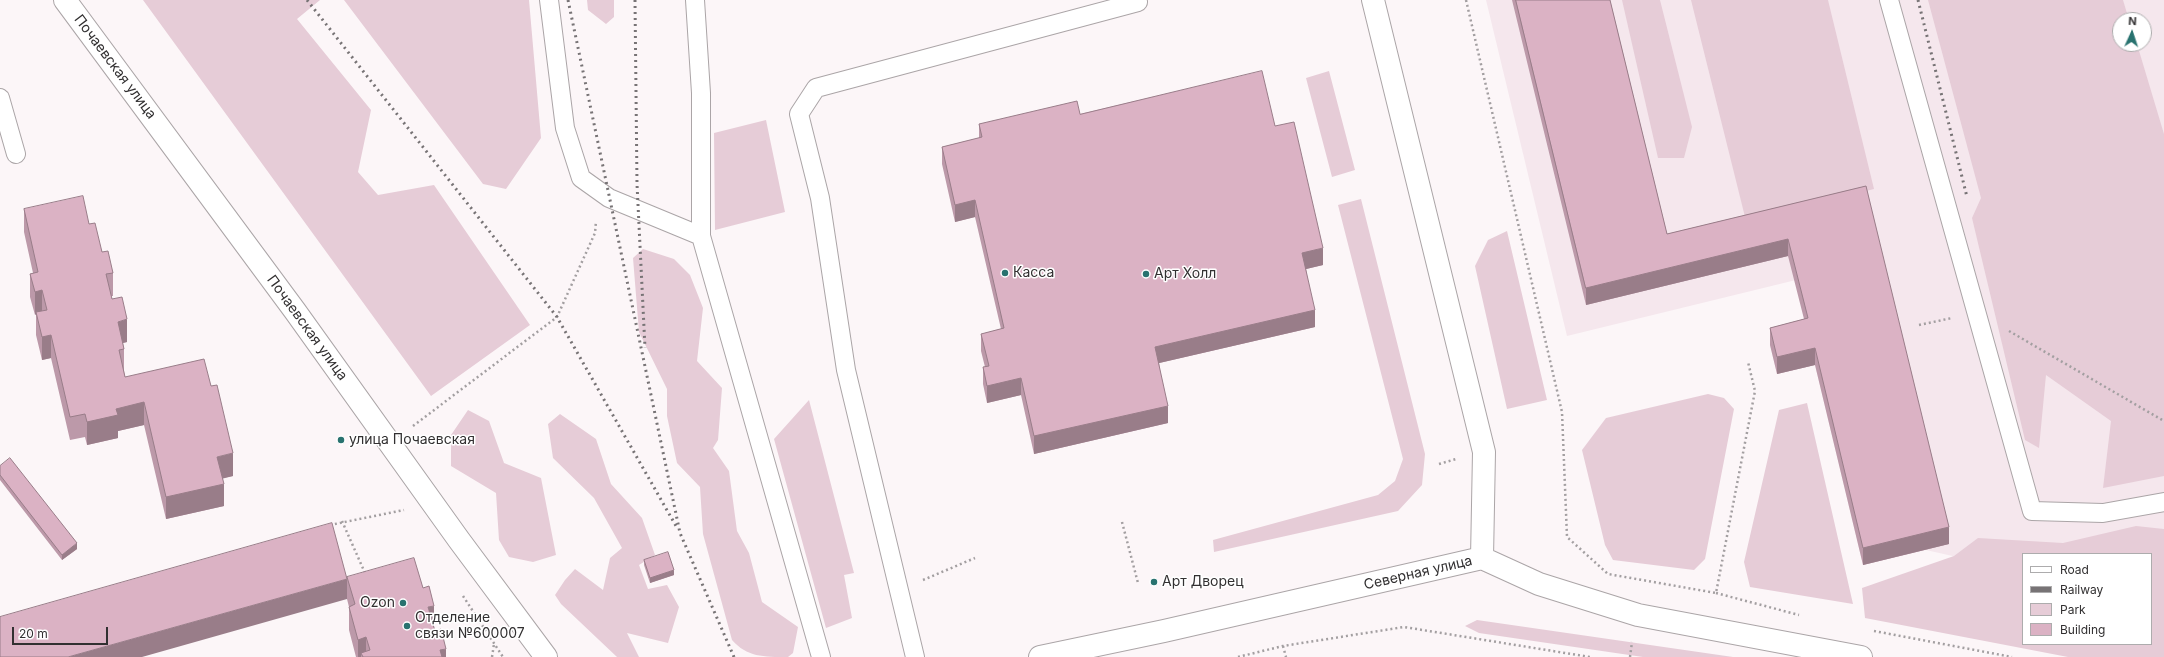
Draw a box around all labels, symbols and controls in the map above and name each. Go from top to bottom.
street label: Почаевская улица [70,12,160,122]
north arrow [2112,12,2152,52]
text: N [2128,14,2137,28]
place label: Касса [1013,265,1054,281]
place label: Арт Холл [1154,266,1216,282]
marker: Касса [1000,268,1010,278]
marker: Арт Холл [1141,269,1151,279]
street label: Почаевская улица [263,272,351,384]
place label: улица Почаевская [349,432,475,448]
marker: улица Почаевская [336,435,346,445]
street label: Северная улица [1362,552,1474,594]
legend [2022,553,2152,645]
text: Road [2060,562,2089,577]
place label: Арт Дворец [1162,574,1244,590]
marker: Арт Дворец [1149,577,1159,587]
text: Railway [2060,582,2103,597]
place label: Ozon [360,595,395,611]
marker: Ozon [398,598,408,608]
text: Park [2060,602,2086,617]
place label: Отделение связи №600007 [415,610,525,642]
scale bar [14,619,110,645]
marker: Отделение связи №600007 [402,621,412,631]
text: Building [2060,622,2105,637]
text: 20 m [19,626,48,641]

